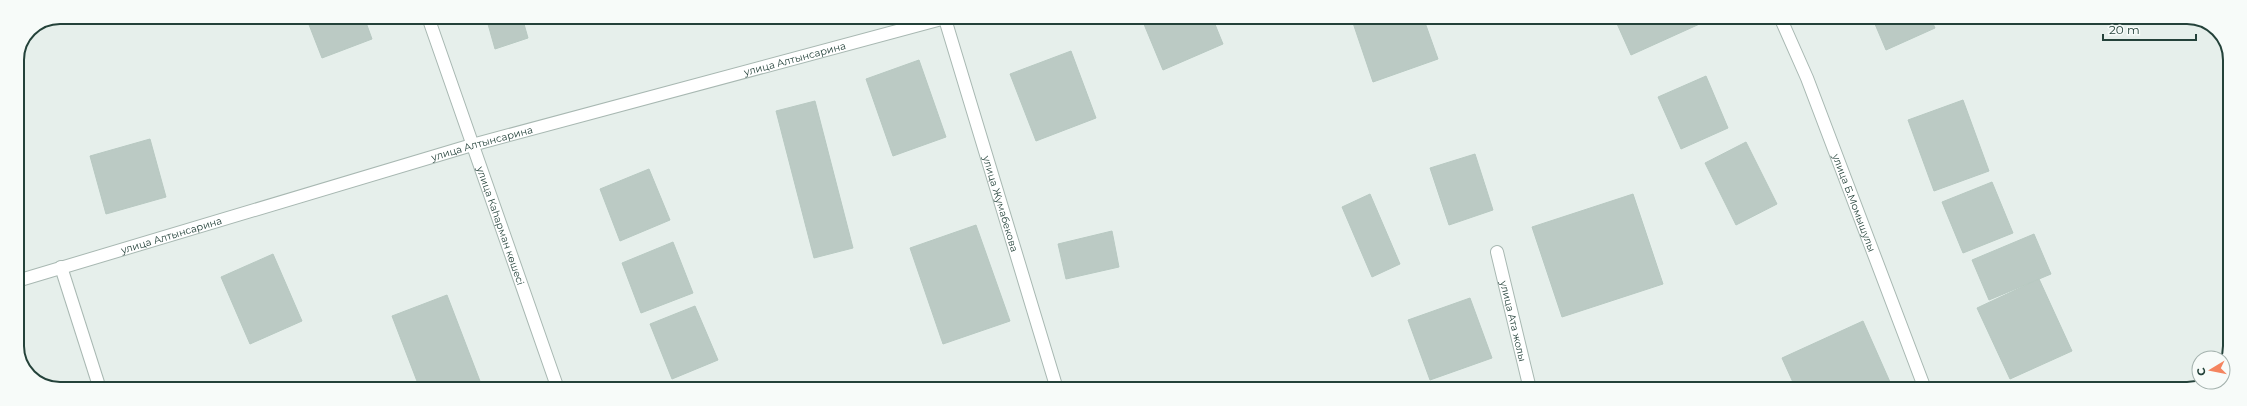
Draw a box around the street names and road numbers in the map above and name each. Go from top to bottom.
street label: улица Алтынсарина [742,39,847,79]
street label: улица Алтынсарина [429,123,534,164]
street label: улица Б.Момышулы [1829,151,1878,254]
street label: улица Жумабекова [979,153,1021,254]
street label: улица Каһарман көшесі [473,164,527,287]
street label: улица Алтынсарина [118,214,223,257]
street label: улица Ата жолы [1497,278,1529,363]

